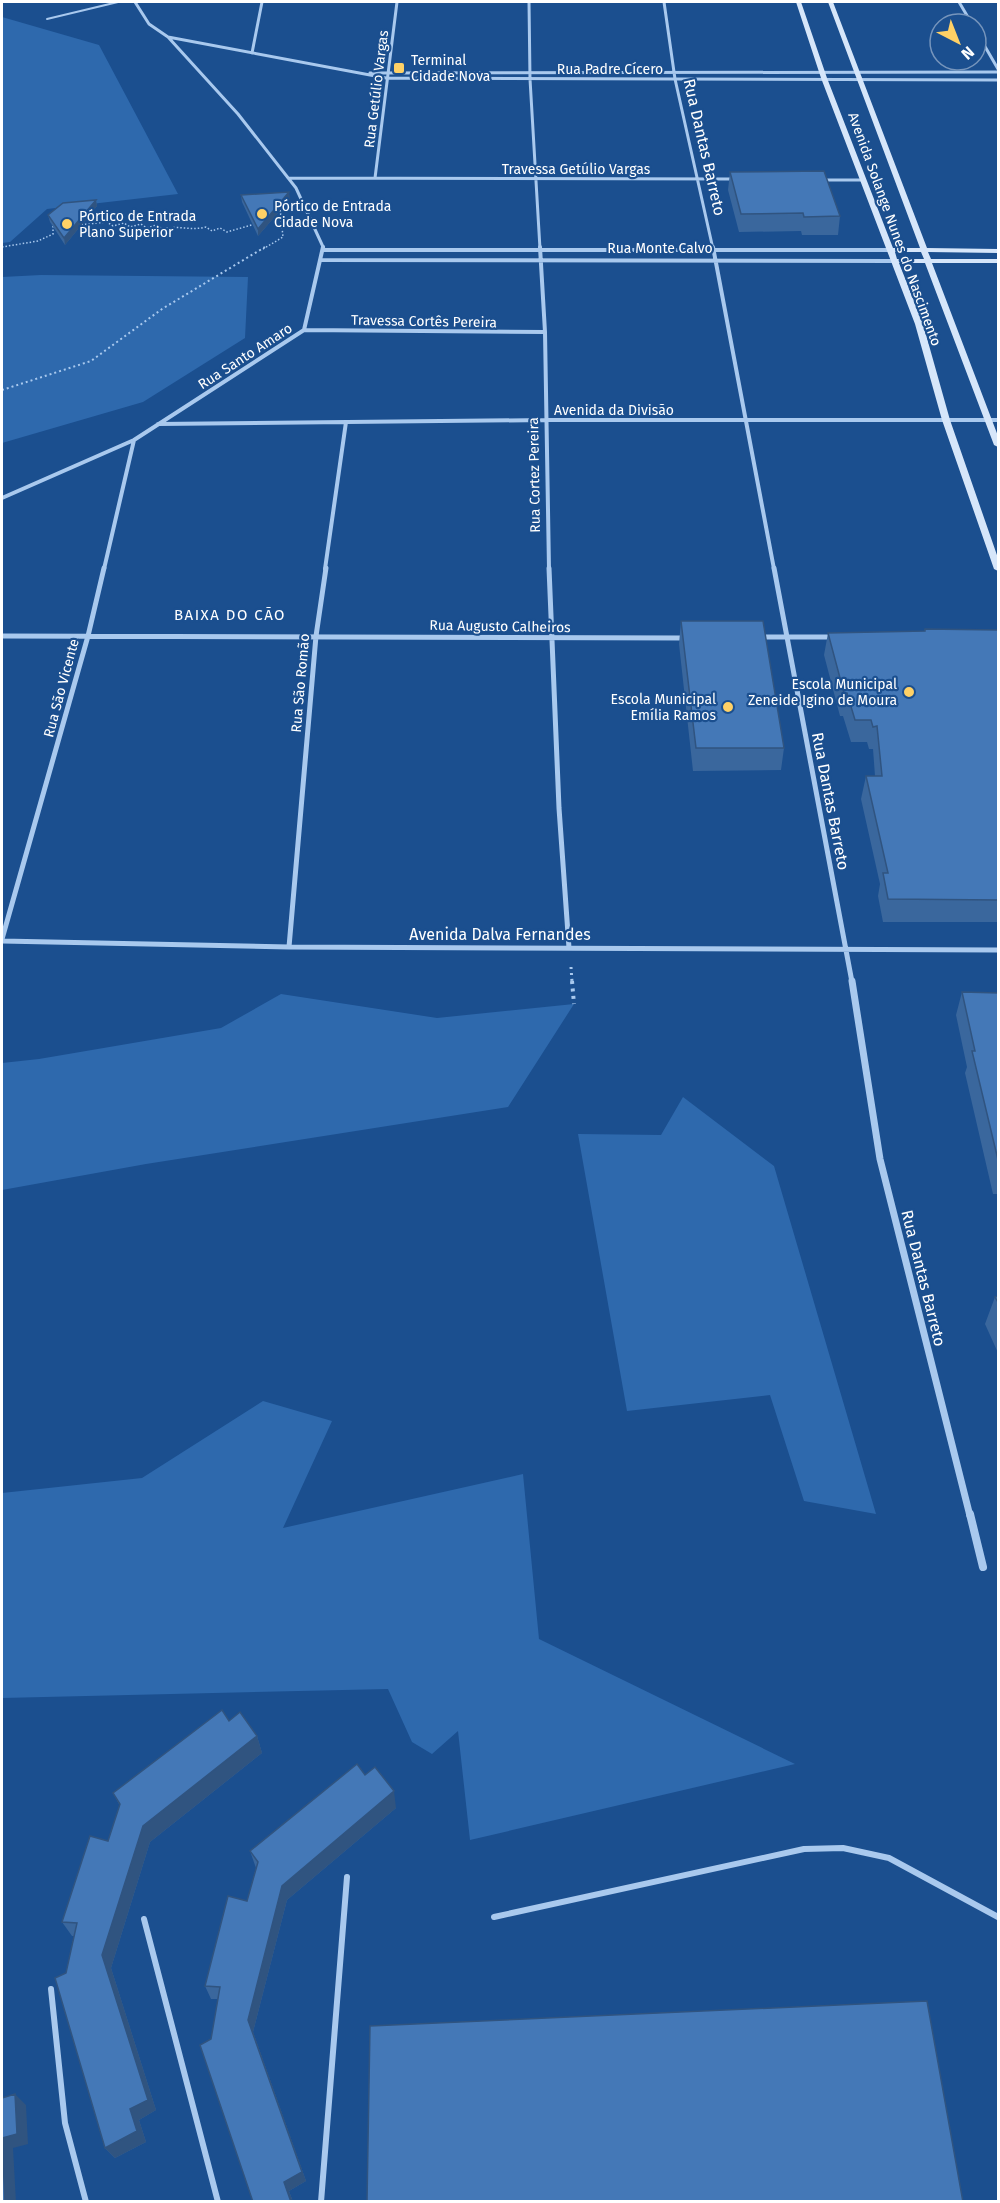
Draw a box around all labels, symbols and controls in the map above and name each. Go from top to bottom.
north arrow [928,12,988,72]
street label: Rua Getúlio Vargas [361,29,392,149]
text: N [957,42,978,63]
place label: Terminal Cidade Nova [411,52,490,85]
marker: Terminal Cidade Nova [392,61,406,75]
street label: Rua Padre Cícero [557,61,663,78]
street label: Rua Dantas Barreto [680,77,730,217]
street label: Avenida Solange Nunes do Nascimento [844,110,945,348]
street label: Travessa Getúlio Vargas [502,161,651,178]
place label: Pórtico de Entrada Cidade Nova [274,198,391,231]
marker: Pórtico de Entrada Cidade Nova [255,207,269,221]
place label: Pórtico de Entrada Plano Superior [79,208,196,241]
marker: Pórtico de Entrada Plano Superior [60,217,74,231]
street label: Rua Monte Calvo [607,240,713,257]
street label: Travessa Cortês Pereira [351,312,497,331]
street label: Rua Santo Amaro [195,320,296,393]
street label: Avenida da Divisão [554,402,674,419]
street label: Rua Cortez Pereira [525,417,544,533]
district label: BAIXA DO CÃO [174,606,286,624]
street label: Rua Augusto Calheiros [429,617,571,636]
street label: Rua São Romão [288,633,313,733]
street label: Rua São Vicente [40,637,83,739]
place label: Escola Municipal Zeneide Igino de Moura [748,676,897,709]
marker: Escola Municipal Zeneide Igino de Moura [902,685,916,699]
place label: Escola Municipal Emília Ramos [611,691,716,724]
marker: Escola Municipal Emília Ramos [721,700,735,714]
street label: Rua Dantas Barreto [808,731,853,872]
street label: Avenida Dalva Fernandes [409,925,591,944]
street label: Rua Dantas Barreto [897,1208,950,1348]

